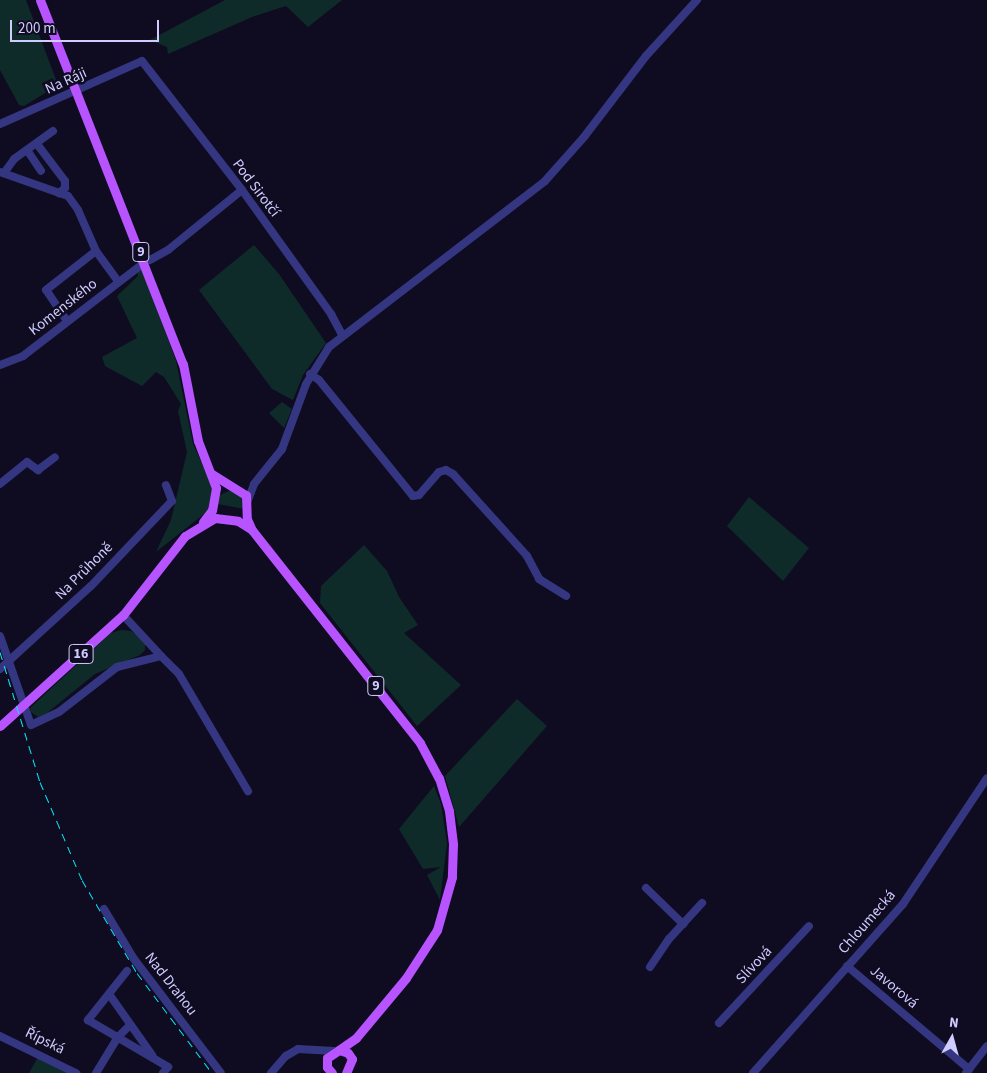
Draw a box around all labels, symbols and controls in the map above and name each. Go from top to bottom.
scale bar [12,10,161,42]
text: 200 m [18,18,56,39]
street label: Na Ráji [42,64,90,98]
street label: Pod Sirotčí [228,156,284,220]
road number: 9 [132,240,150,264]
street label: Komenského [25,275,101,339]
street label: Na Průhoně [51,538,117,604]
road number: 16 [68,642,94,666]
road number: 9 [367,674,385,698]
street label: Chloumecká [834,887,900,957]
street label: Slívová [732,942,776,988]
street label: Nad Drahou [141,949,201,1019]
street label: Javorová [866,962,922,1012]
north arrow [927,1013,977,1063]
text: N [948,1013,960,1034]
street label: Řípská [22,1024,68,1058]

